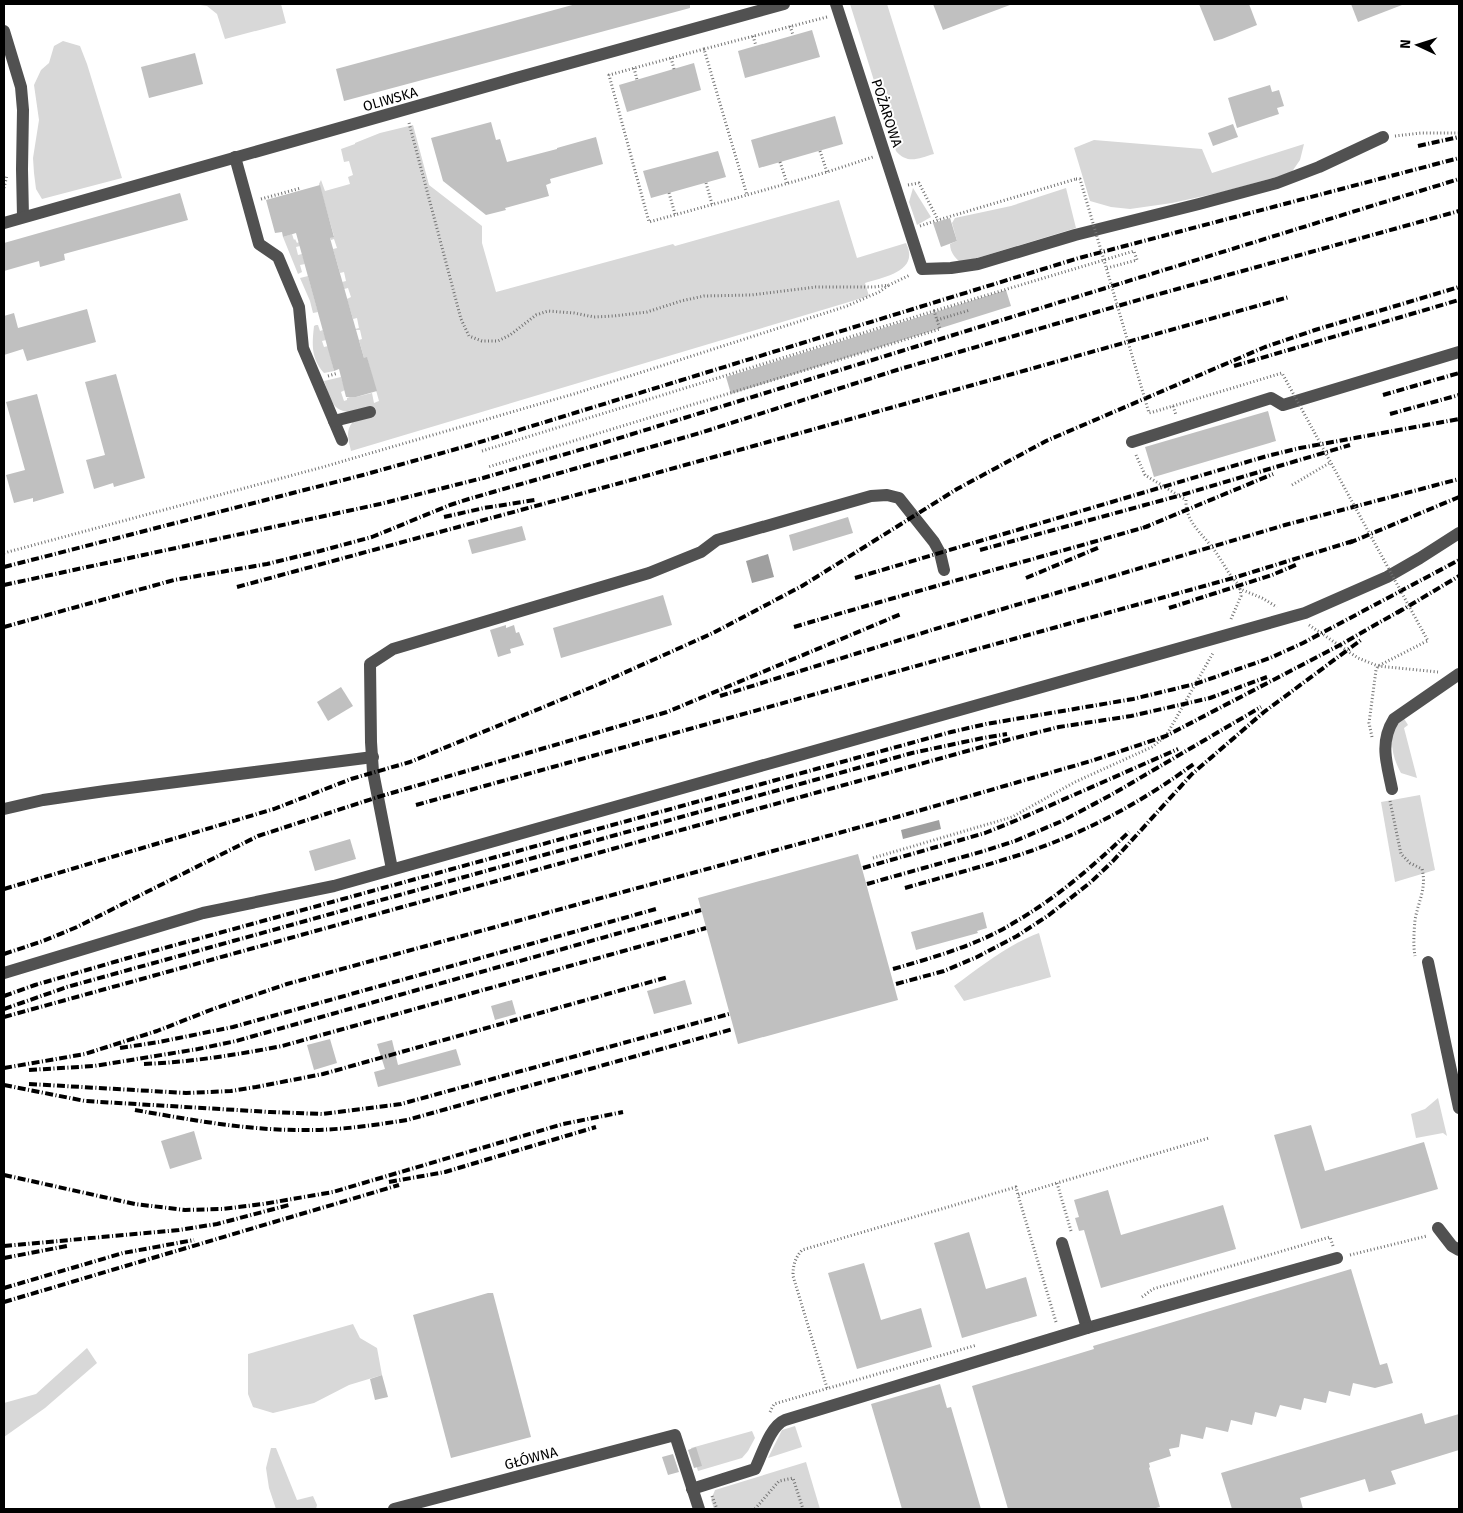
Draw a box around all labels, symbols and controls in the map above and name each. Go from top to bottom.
north arrow [1393,20,1443,70]
text: N [1397,39,1414,49]
street label: POŻAROWA [868,77,906,149]
street label: OLIWSKA [361,84,419,115]
street label: GŁÓWNA [502,1442,560,1474]

